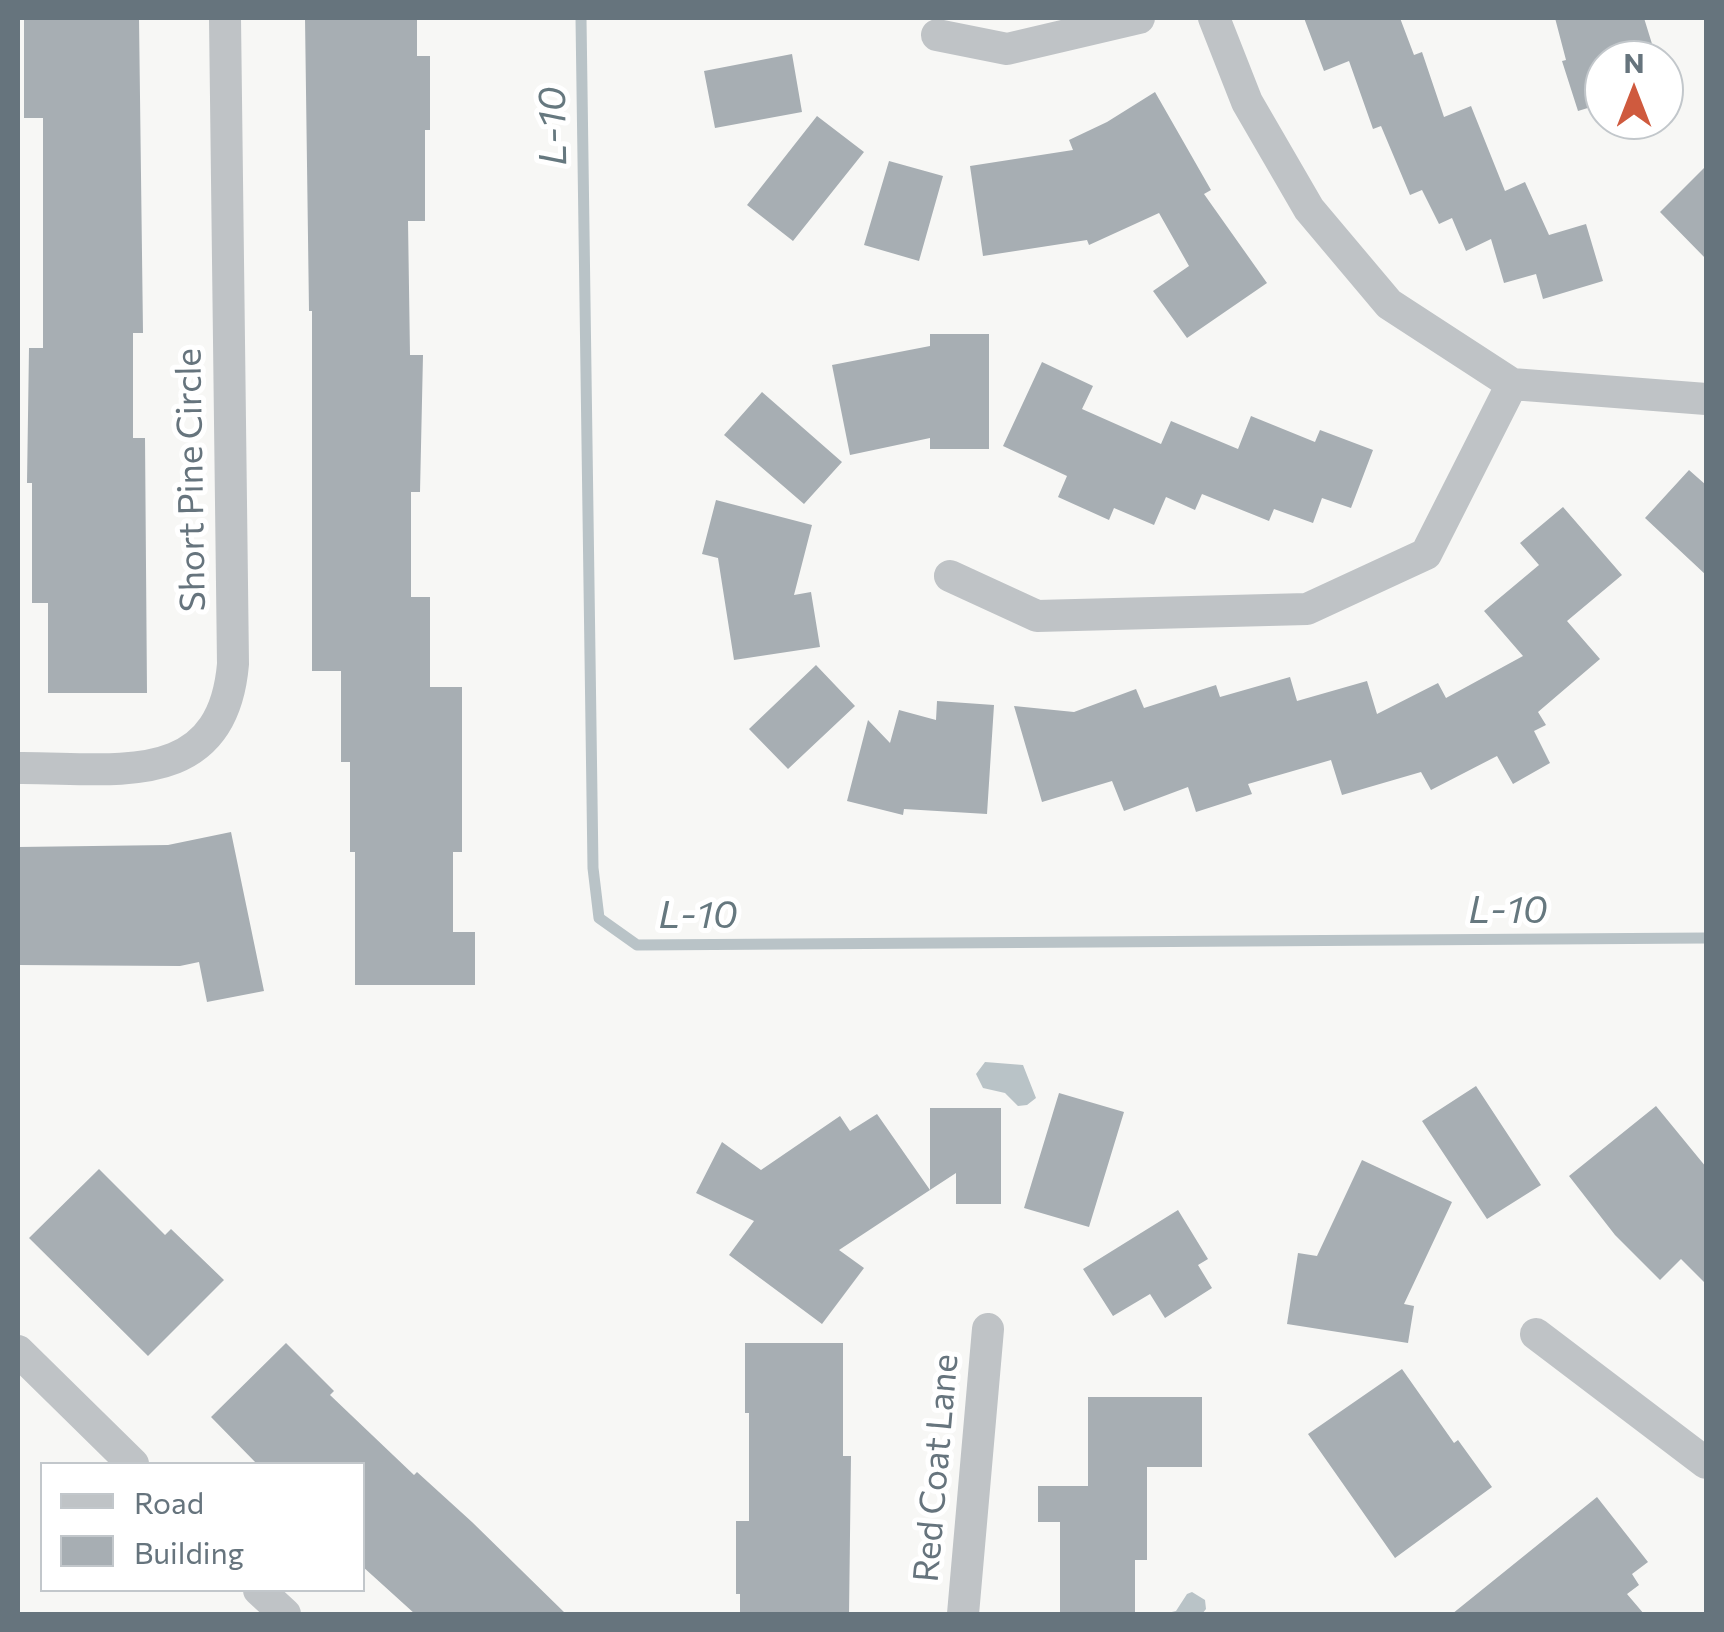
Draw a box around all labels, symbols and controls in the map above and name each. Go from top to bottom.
north arrow [1584,40,1684,140]
text: N [1624,45,1645,79]
water label: L-10 [530,86,576,166]
street label: Short Pine Circle [168,348,214,612]
water label: L-10 [1469,887,1547,933]
water label: L-10 [659,892,737,938]
street label: Red Coat Lane [905,1352,967,1584]
legend [40,1462,365,1592]
text: Road [134,1483,204,1520]
text: Building [134,1533,244,1570]

